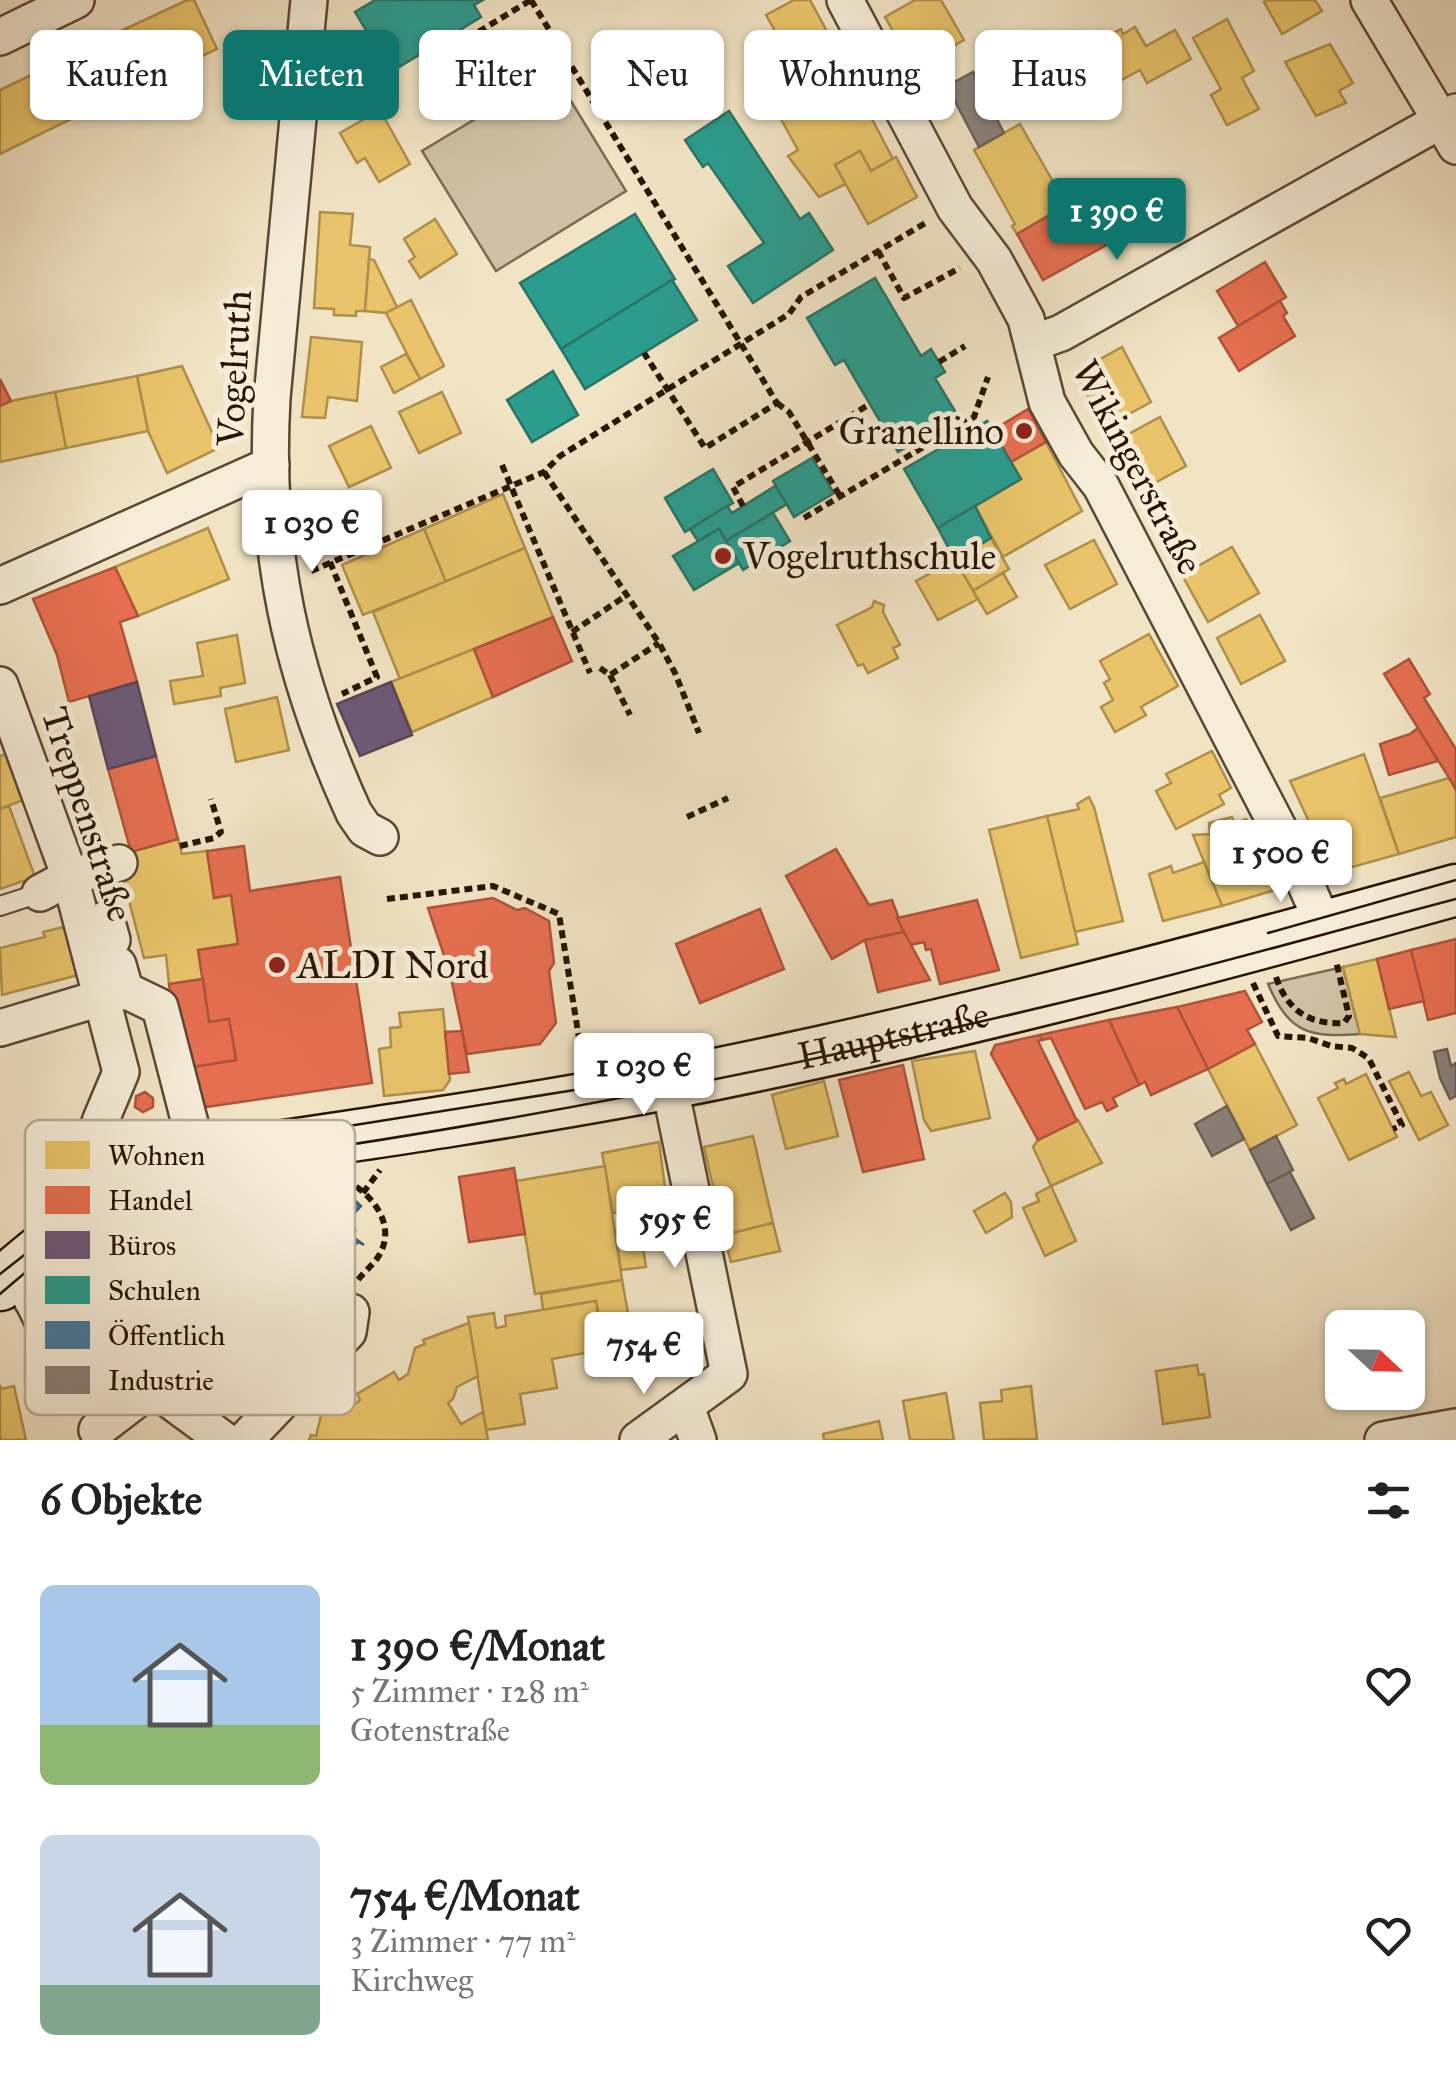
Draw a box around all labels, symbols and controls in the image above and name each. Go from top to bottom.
chip: Kaufen [30,30,203,120]
chip: Mieten [223,30,399,120]
chip: Filter [419,30,571,120]
chip: Neu [591,30,724,120]
chip: Wohnung [744,30,955,120]
chip: Haus [975,30,1122,120]
pin: 1 390 € [1025,178,1209,263]
text: 1 390 € [1070,191,1164,230]
street label: Vogelruth [207,289,261,448]
street label: Wikingerstraße [1062,352,1214,582]
place label: Granellino [839,408,1004,454]
marker: Granellino [1013,420,1035,442]
pin: 1 030 € [220,490,404,575]
text: 1 030 € [264,503,360,542]
place label: Vogelruthschule [742,533,996,579]
marker: Vogelruthschule [712,545,734,567]
street label: Treppenstraße [32,701,144,927]
pin: 1 500 € [1189,820,1373,905]
text: 1 500 € [1232,833,1330,872]
place label: ALDI Nord [295,942,489,988]
marker: ALDI Nord [266,954,288,976]
street label: Hauptstraße [793,991,994,1079]
pin: 1 030 € [552,1033,736,1118]
text: 1 030 € [596,1046,692,1085]
legend [25,1120,355,1415]
text: Wohnen [108,1138,205,1173]
text: Handel [108,1183,193,1218]
pin: 595 € [605,1186,745,1271]
text: 595 € [638,1199,712,1238]
text: Büros [108,1228,176,1263]
text: Schulen [108,1273,201,1308]
north arrow [1325,1310,1425,1410]
map controls [1325,1310,1425,1410]
pin: 754 € [574,1312,714,1397]
text: Öffentlich [108,1318,226,1353]
text: 754 € [606,1325,682,1364]
text: Industrie [108,1363,214,1398]
icon: filters [1361,1473,1416,1528]
text: 6 Objekte [40,1474,202,1526]
text: 1 390 €/Monat [350,1620,605,1672]
icon: home [120,1625,240,1745]
icon: heart [1361,1658,1416,1713]
text: 5 Zimmer · 128 m² [350,1672,589,1711]
text: Gotenstraße [350,1711,510,1750]
text: 754 €/Monat [350,1870,580,1922]
icon: home [120,1875,240,1995]
icon: heart [1361,1908,1416,1963]
text: 3 Zimmer · 77 m² [350,1922,575,1961]
text: Kirchweg [350,1961,473,2000]

